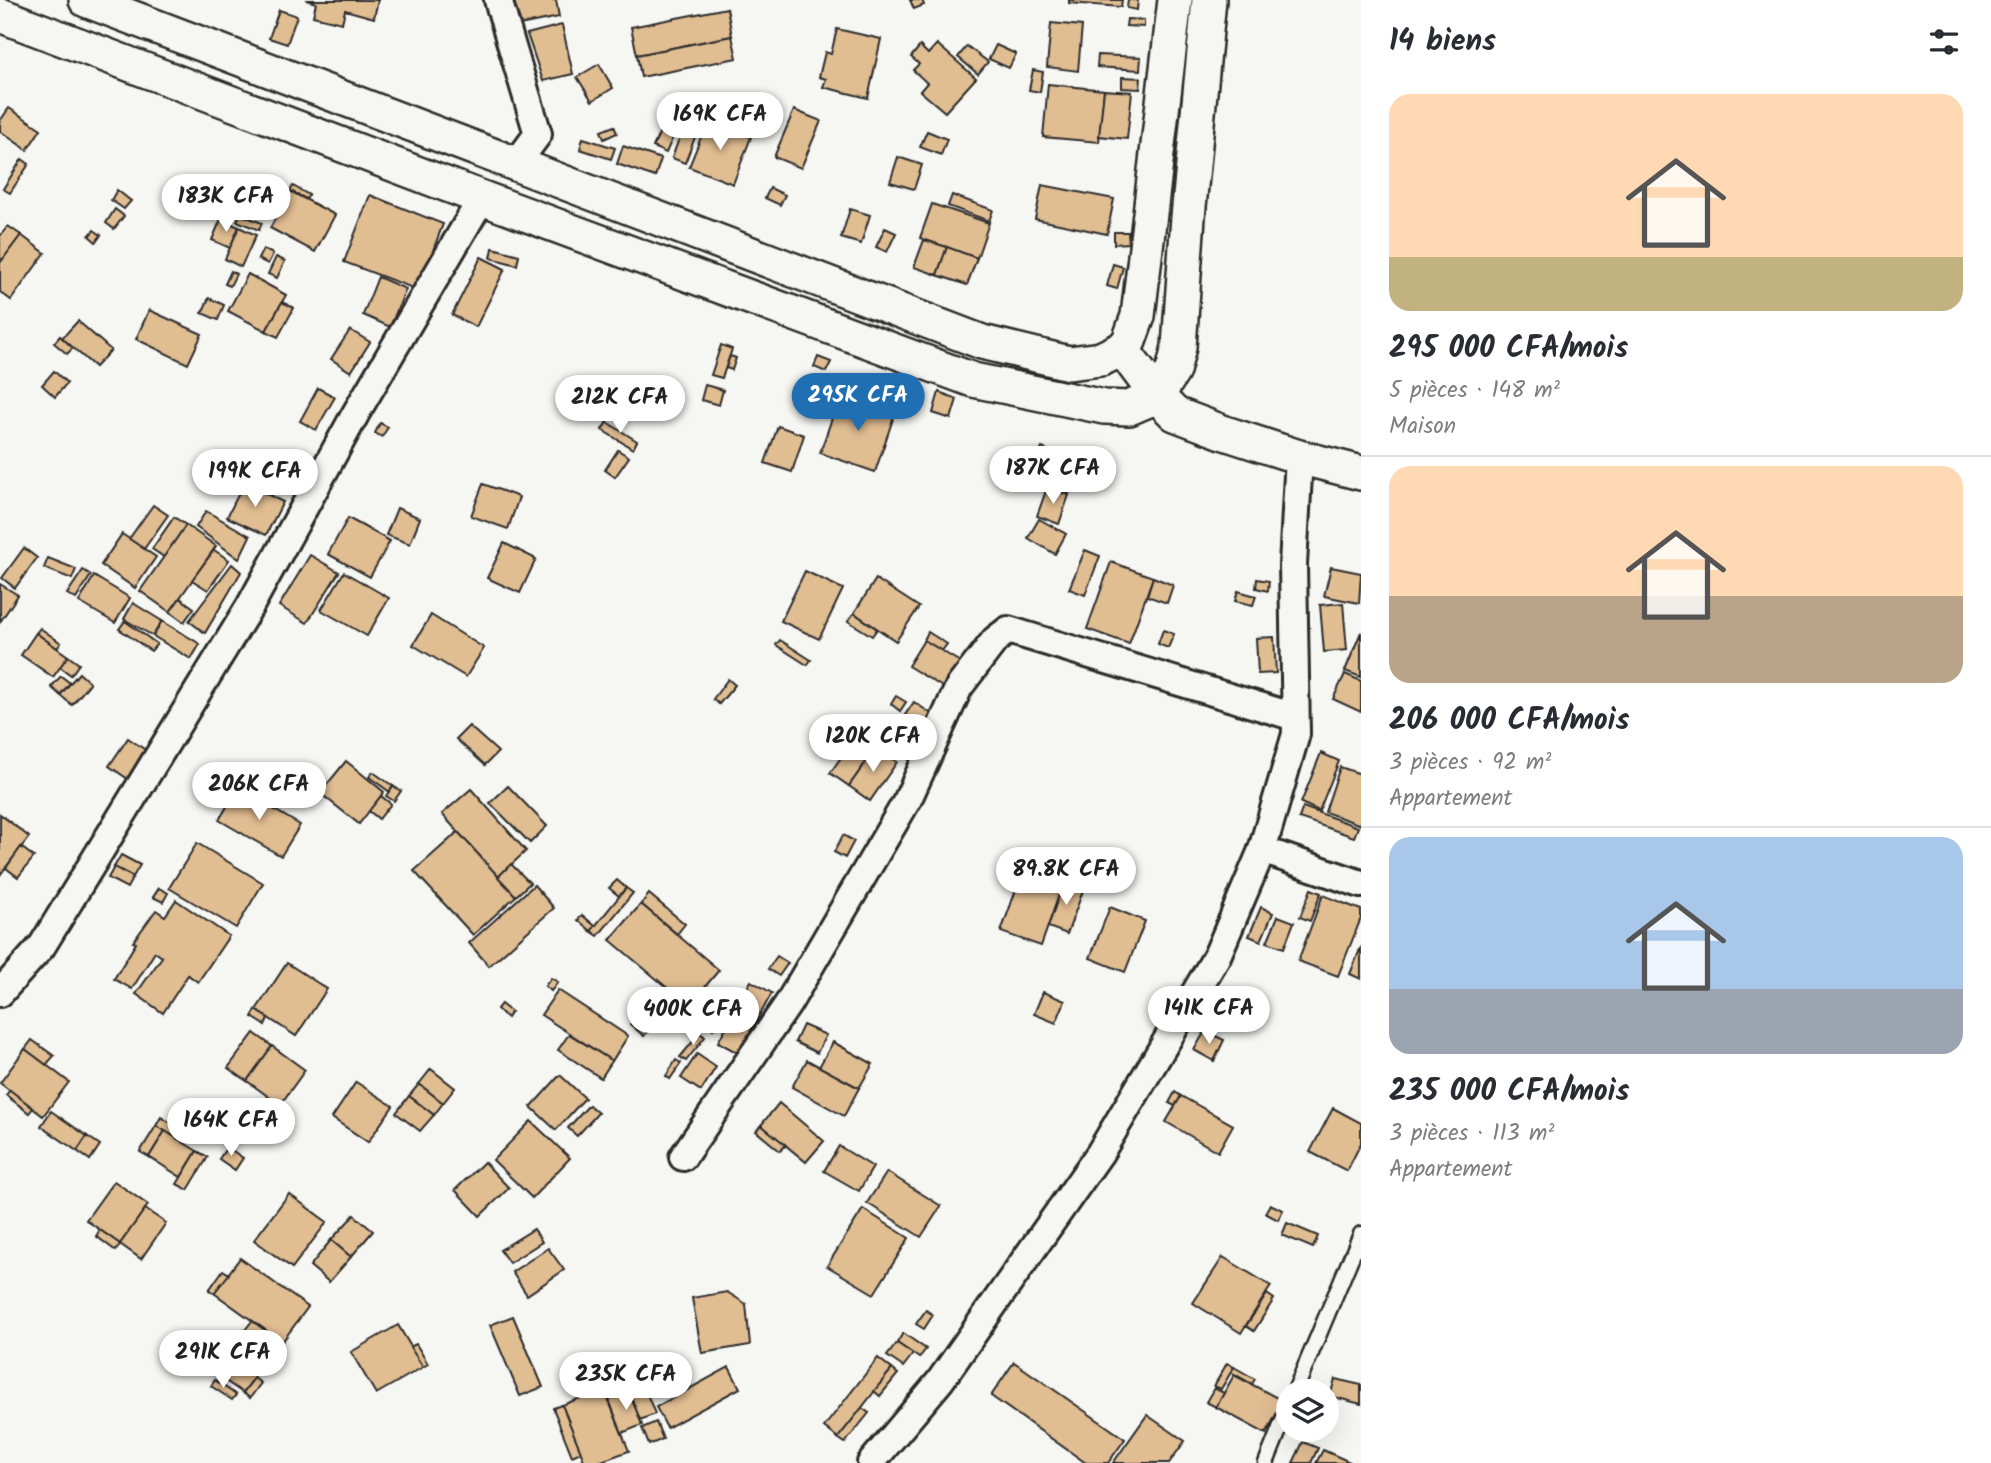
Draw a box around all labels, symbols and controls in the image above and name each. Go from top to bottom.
text: 14 biens [1389,18,1496,66]
icon: filters [1925,23,1963,61]
pin: 169K CFA [648,92,792,152]
text: 169K CFA [673,97,767,133]
icon: home [1613,140,1739,266]
pin: 183K CFA [154,174,298,234]
text: 183K CFA [178,179,274,215]
text: 295 000 CFA/mois [1389,325,1628,373]
text: 5 pièces · 148 m² [1389,373,1560,409]
pin: 295K CFA [786,374,930,433]
pin: 212K CFA [548,376,692,435]
text: 295K CFA [808,378,908,414]
text: 212K CFA [571,380,669,416]
text: Maison [1389,409,1456,445]
pin: 187K CFA [981,447,1125,506]
pin: 199K CFA [183,449,327,509]
text: 187K CFA [1005,451,1101,487]
text: 199K CFA [208,454,302,490]
icon: home [1613,512,1739,638]
text: 206 000 CFA/mois [1389,697,1630,745]
pin: 120K CFA [801,714,945,774]
text: 120K CFA [825,719,921,755]
text: 3 pièces · 92 m² [1389,745,1551,781]
pin: 206K CFA [187,762,331,822]
text: 206K CFA [208,767,310,803]
text: Appartement [1389,781,1512,817]
pin: 89.8K CFA [986,848,1146,907]
text: 89.8K CFA [1012,852,1120,888]
icon: home [1613,883,1739,1009]
pin: 141K CFA [1137,986,1281,1046]
pin: 400K CFA [621,988,765,1047]
text: 141K CFA [1164,991,1254,1027]
text: 400K CFA [643,992,743,1028]
text: 235 000 CFA/mois [1389,1068,1630,1116]
pin: 164K CFA [159,1098,303,1158]
text: 164K CFA [183,1103,279,1139]
text: 3 pièces · 113 m² [1389,1116,1554,1152]
text: Appartement [1389,1152,1512,1188]
pin: 291K CFA [151,1330,295,1390]
text: 291K CFA [175,1335,271,1371]
pin: 235K CFA [554,1352,698,1412]
text: 235K CFA [575,1357,677,1393]
map controls [1276,1379,1339,1442]
button: layers [1276,1379,1339,1442]

